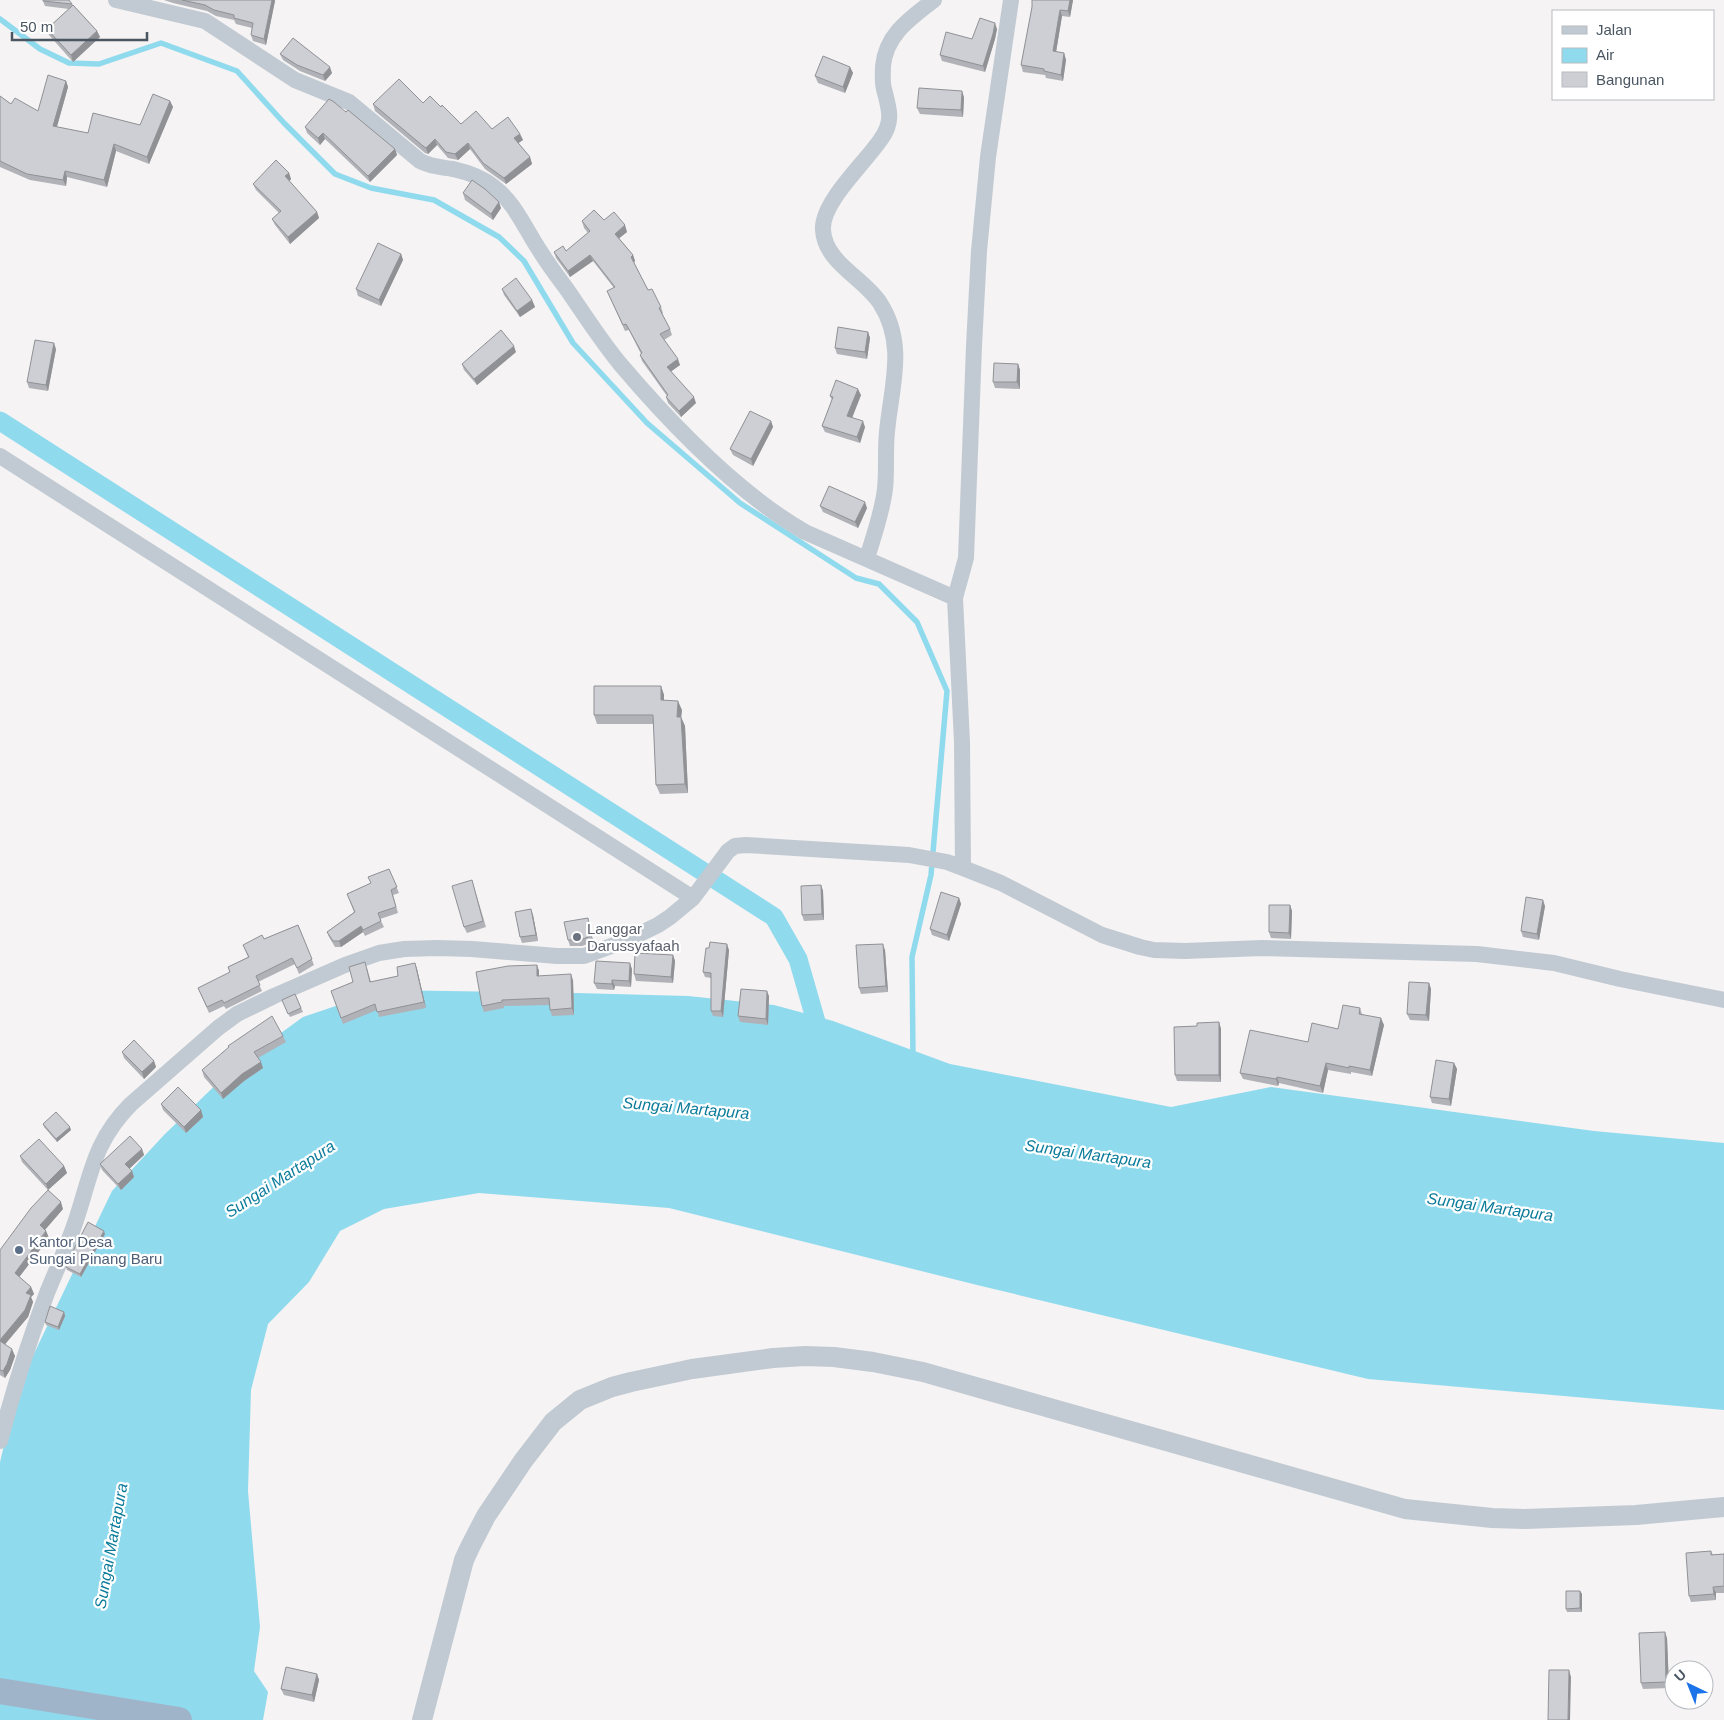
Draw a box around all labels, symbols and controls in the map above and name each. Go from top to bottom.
scale bar [12,10,148,42]
legend [1552,10,1714,100]
text: 50 m [20,18,53,35]
text: Jalan [1596,21,1632,38]
text: Air [1596,46,1614,63]
text: Bangunan [1596,71,1664,88]
place label: Langgar Darussyafaah [587,920,680,954]
marker: Langgar Darussyafaah [571,931,583,943]
water label: Sungai Martapura [622,1094,750,1122]
water label: Sungai Martapura [222,1137,338,1221]
water label: Sungai Martapura [1024,1137,1152,1171]
water label: Sungai Martapura [1426,1190,1554,1224]
place label: Kantor Desa Sungai Pinang Baru [29,1233,162,1267]
marker: Kantor Desa Sungai Pinang Baru [13,1244,25,1256]
water label: Sungai Martapura [92,1482,130,1610]
north arrow [1664,1660,1714,1710]
text: U [1671,1666,1689,1685]

